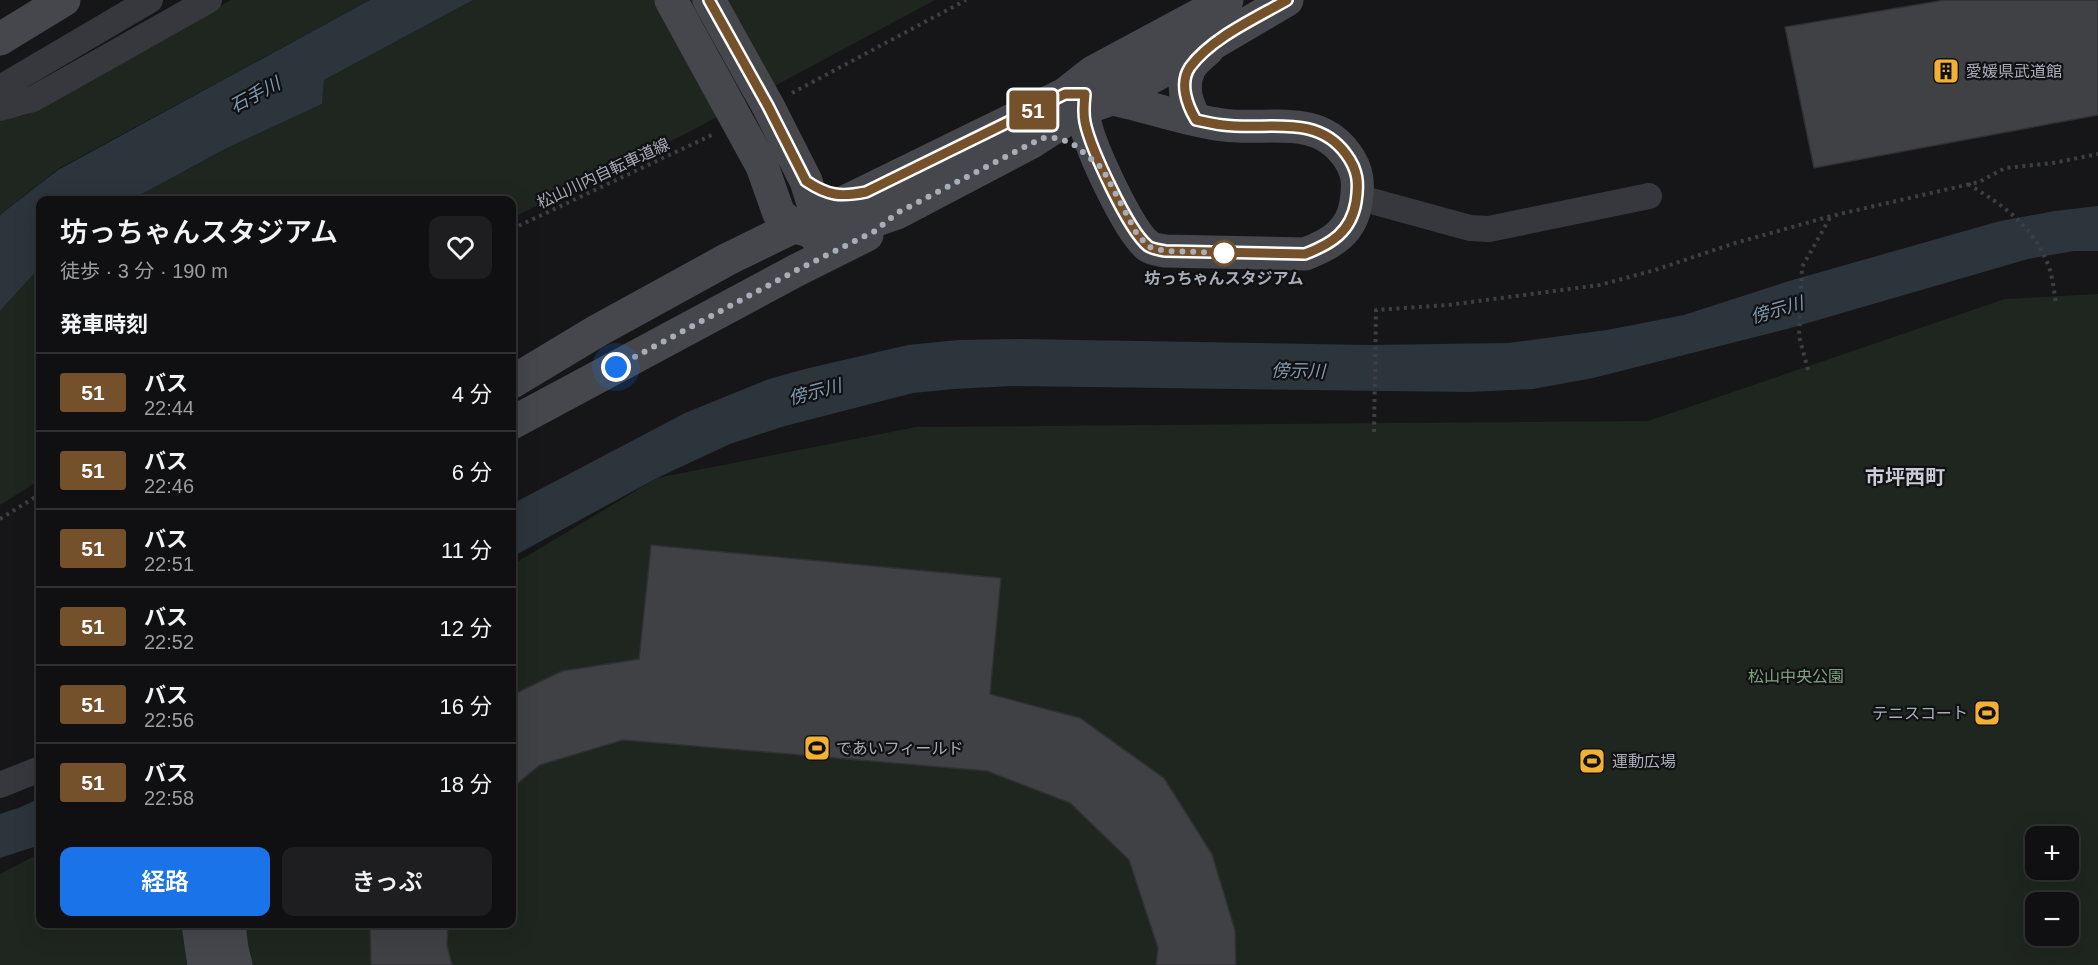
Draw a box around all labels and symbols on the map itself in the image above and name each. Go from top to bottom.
building icon: 愛媛県武道館 [1931,56,1961,86]
place label: 愛媛県武道館 [1966,63,2062,80]
water label: 石手川 [226,73,285,117]
line badge: 51 [1006,90,1060,130]
street label: 松山川内自転車道線 [534,135,672,212]
marker: 坊っちゃんスタジアム [1211,240,1237,266]
place label: 坊っちゃんスタジアム [1145,270,1303,287]
water label: 傍示川 [1748,292,1808,327]
your location [601,352,631,382]
water label: 傍示川 [1271,361,1327,382]
water label: 傍示川 [786,375,846,409]
district label: 市坪西町 [1865,466,1945,488]
park label: 松山中央公園 [1748,668,1844,685]
sports icon: テニスコート [1972,698,2002,728]
place label: テニスコート [1872,705,1968,722]
sports icon: であいフィールド [802,733,832,763]
place label: であいフィールド [836,740,964,757]
sports icon: 運動広場 [1577,746,1607,776]
place label: 運動広場 [1612,753,1676,770]

